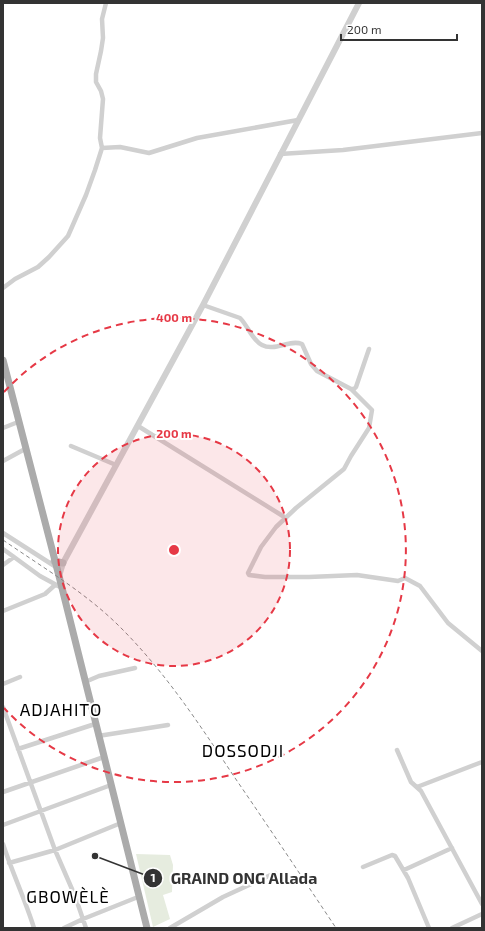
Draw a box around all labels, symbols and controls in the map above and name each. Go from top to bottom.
scale bar [341,16,457,42]
text: 200 m [347,22,381,36]
text: 400 m [156,310,192,324]
text: 200 m [156,426,192,440]
centre of rings [167,543,181,557]
district label: ADJAHITO [20,699,102,719]
district label: DOSSODJI [202,740,284,760]
callout: GRAIND ONG Allada [143,864,326,892]
text: GRAIND ONG Allada [171,868,317,887]
text: 1 [150,870,156,884]
district label: GBOWÈLÈ [26,886,110,906]

